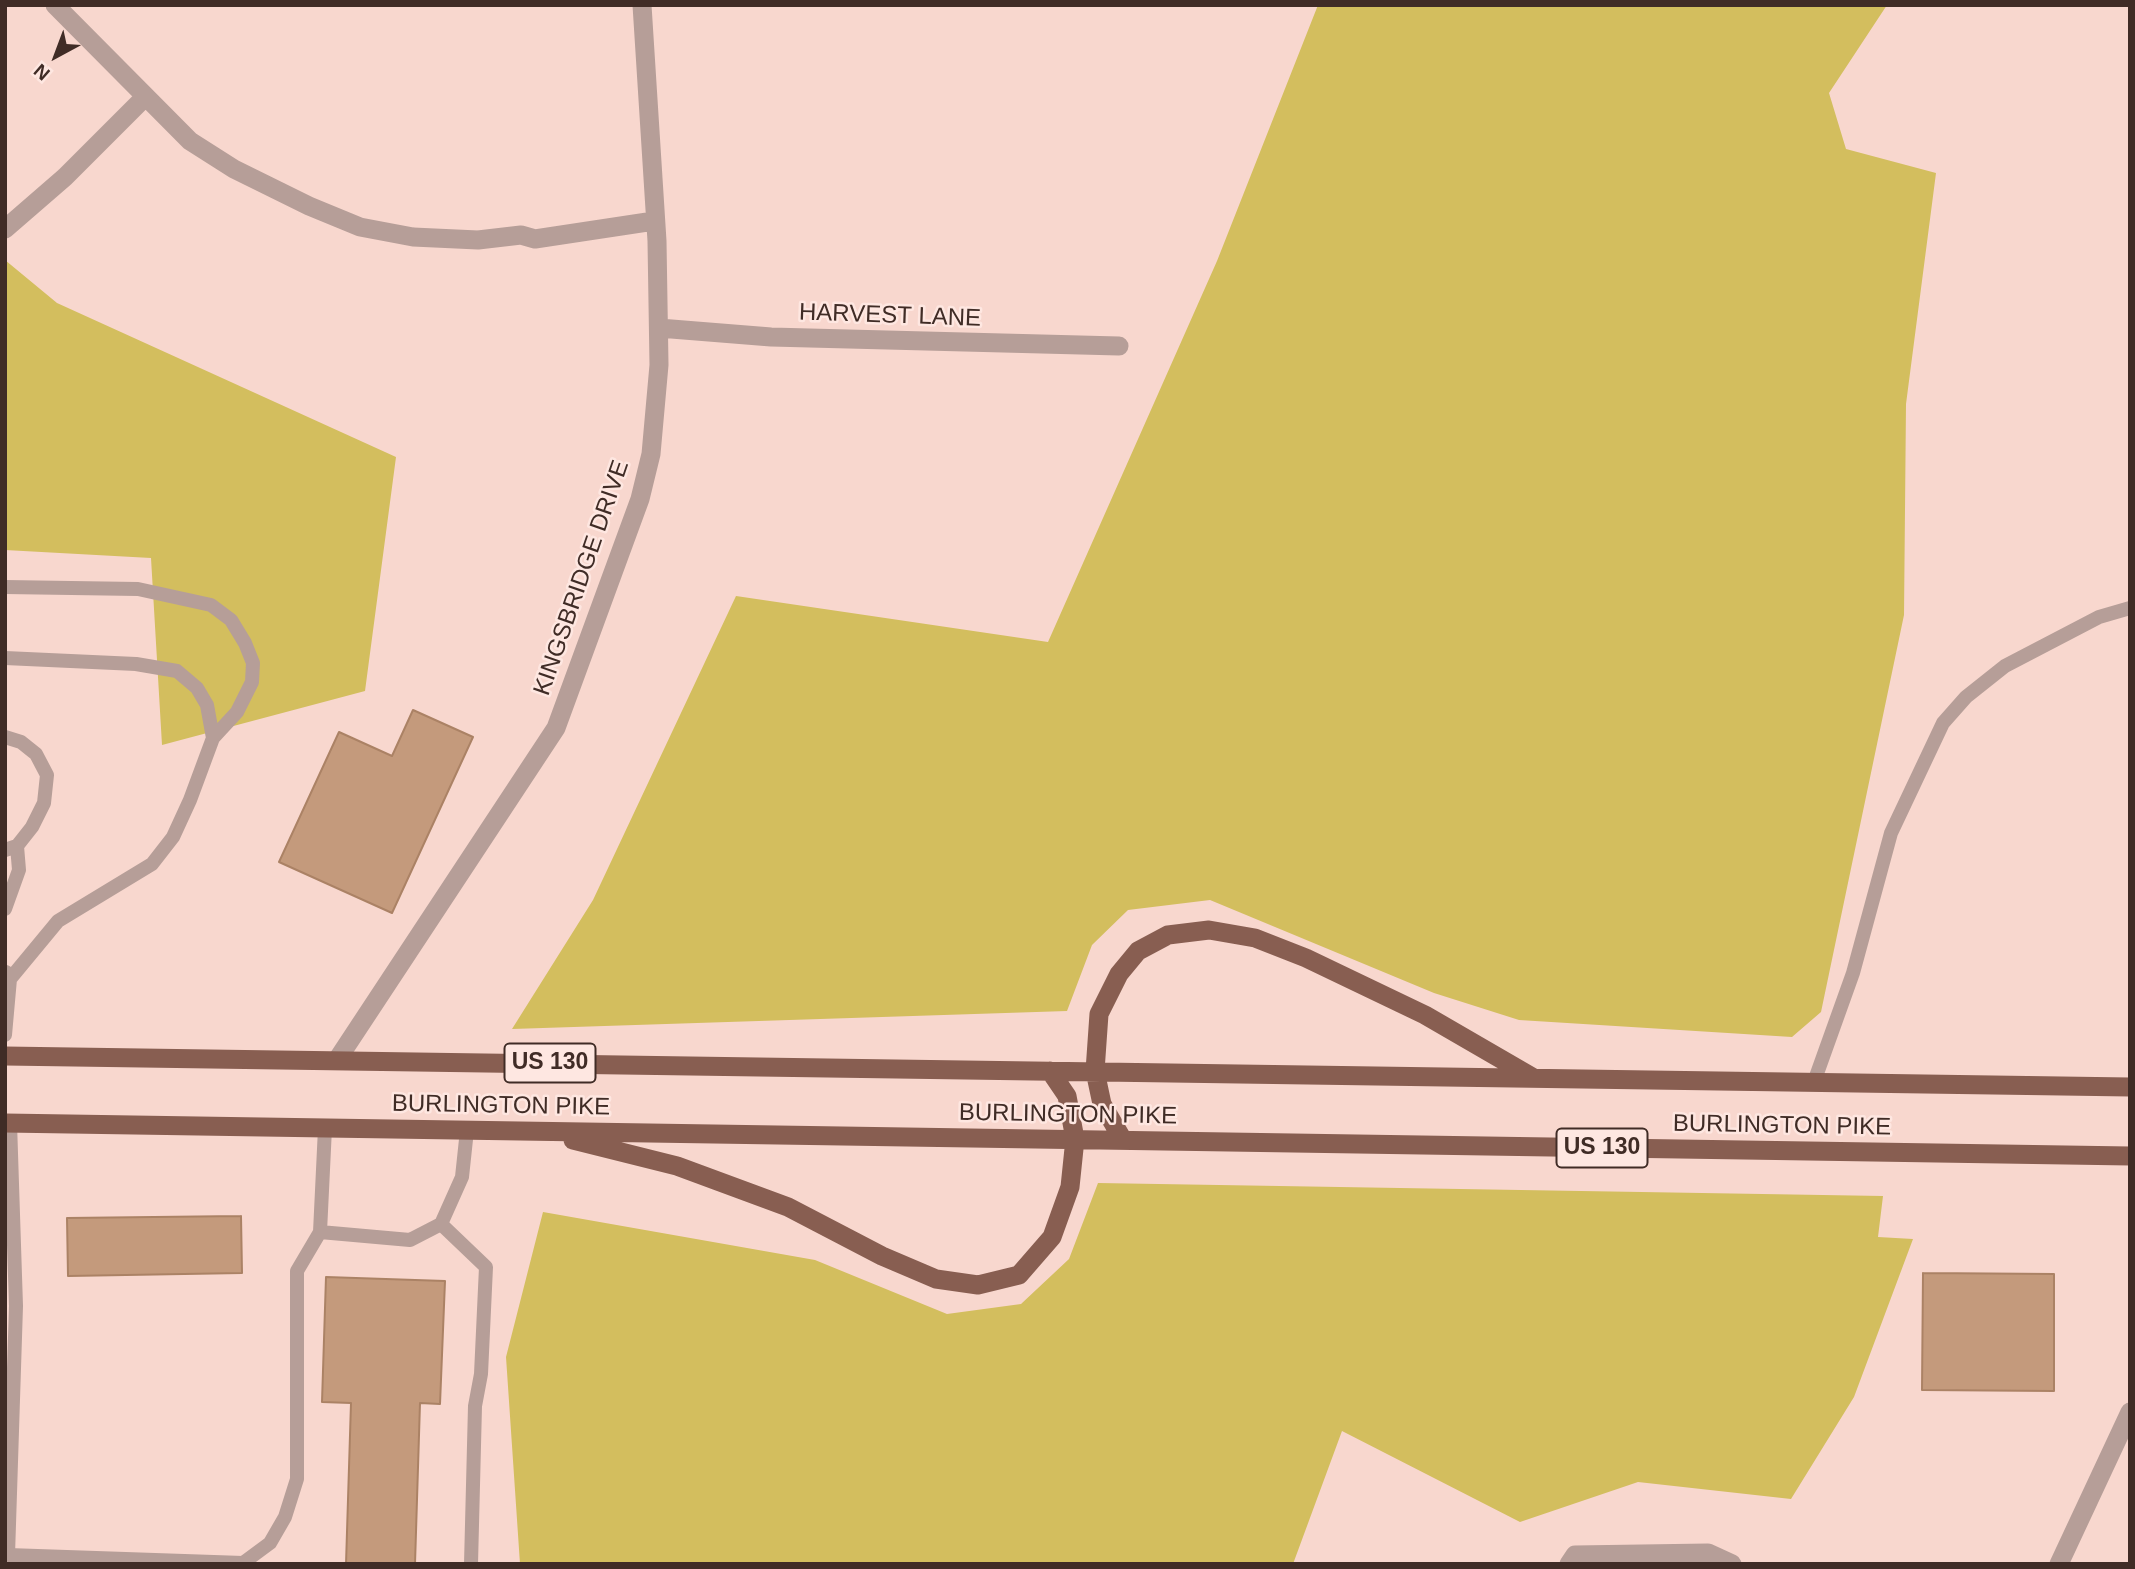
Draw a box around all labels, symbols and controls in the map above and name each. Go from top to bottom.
north arrow [21,21,91,91]
text: N [30,60,54,85]
street label: HARVEST LANE [798,298,982,334]
street label: KINGSBRIDGE DRIVE [528,457,636,699]
road number: US 130 [504,1044,596,1082]
street label: BURLINGTON PIKE [392,1090,610,1122]
street label: BURLINGTON PIKE [959,1099,1177,1131]
street label: BURLINGTON PIKE [1673,1110,1891,1142]
road number: US 130 [1556,1128,1648,1168]

